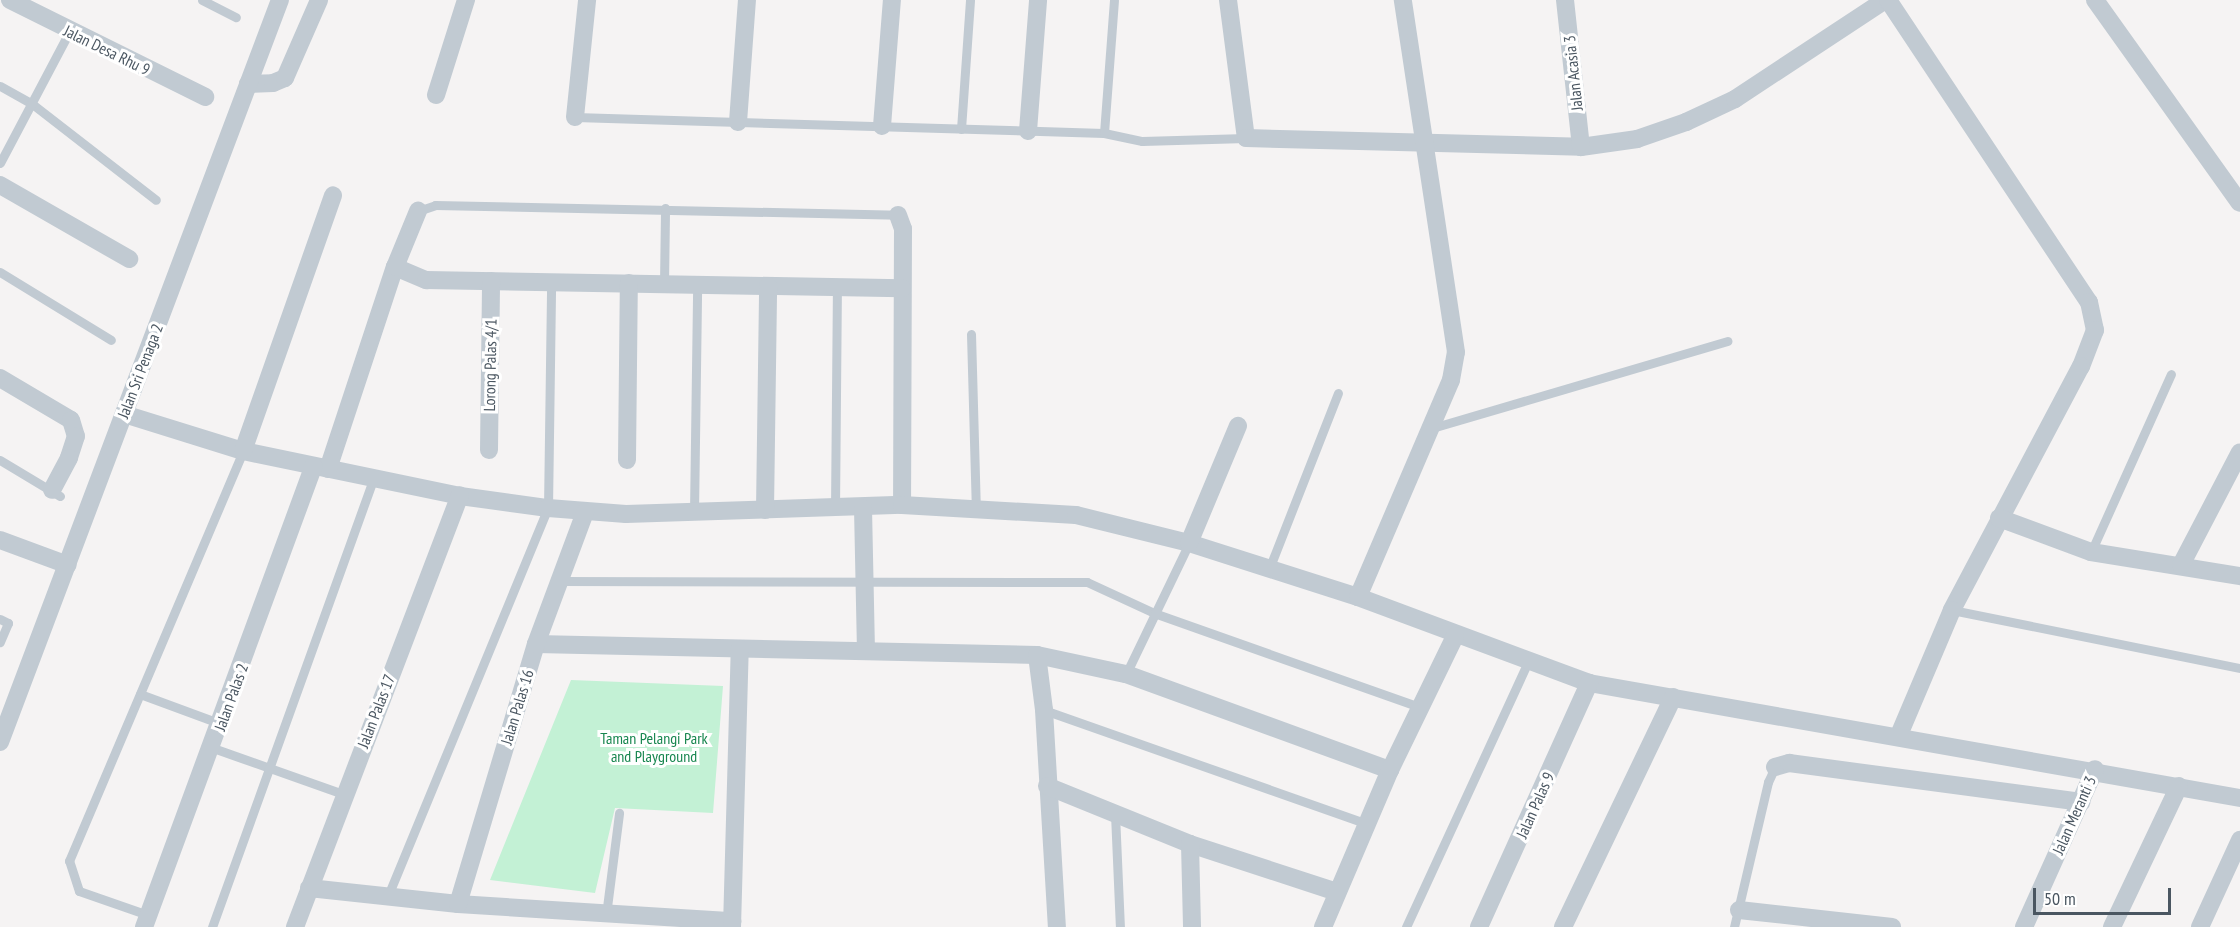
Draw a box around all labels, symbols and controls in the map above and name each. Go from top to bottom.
street label: Jalan Desa Rhu 9 [61,21,153,79]
street label: Jalan Acasia 3 [1559,34,1587,112]
street label: Lorong Palas 4/1 [480,318,500,412]
street label: Jalan Sri Penaga 2 [113,321,167,421]
street label: Jalan Palas 2 [210,661,252,733]
street label: Jalan Palas 16 [497,667,537,747]
street label: Jalan Palas 17 [353,671,399,751]
park label: Taman Pelangi Park and Playground [600,728,708,766]
street label: Jalan Palas 9 [1512,769,1558,841]
street label: Jalan Meranti 3 [2048,773,2100,857]
scale bar [2036,876,2174,914]
text: 50 m [2044,887,2076,910]

